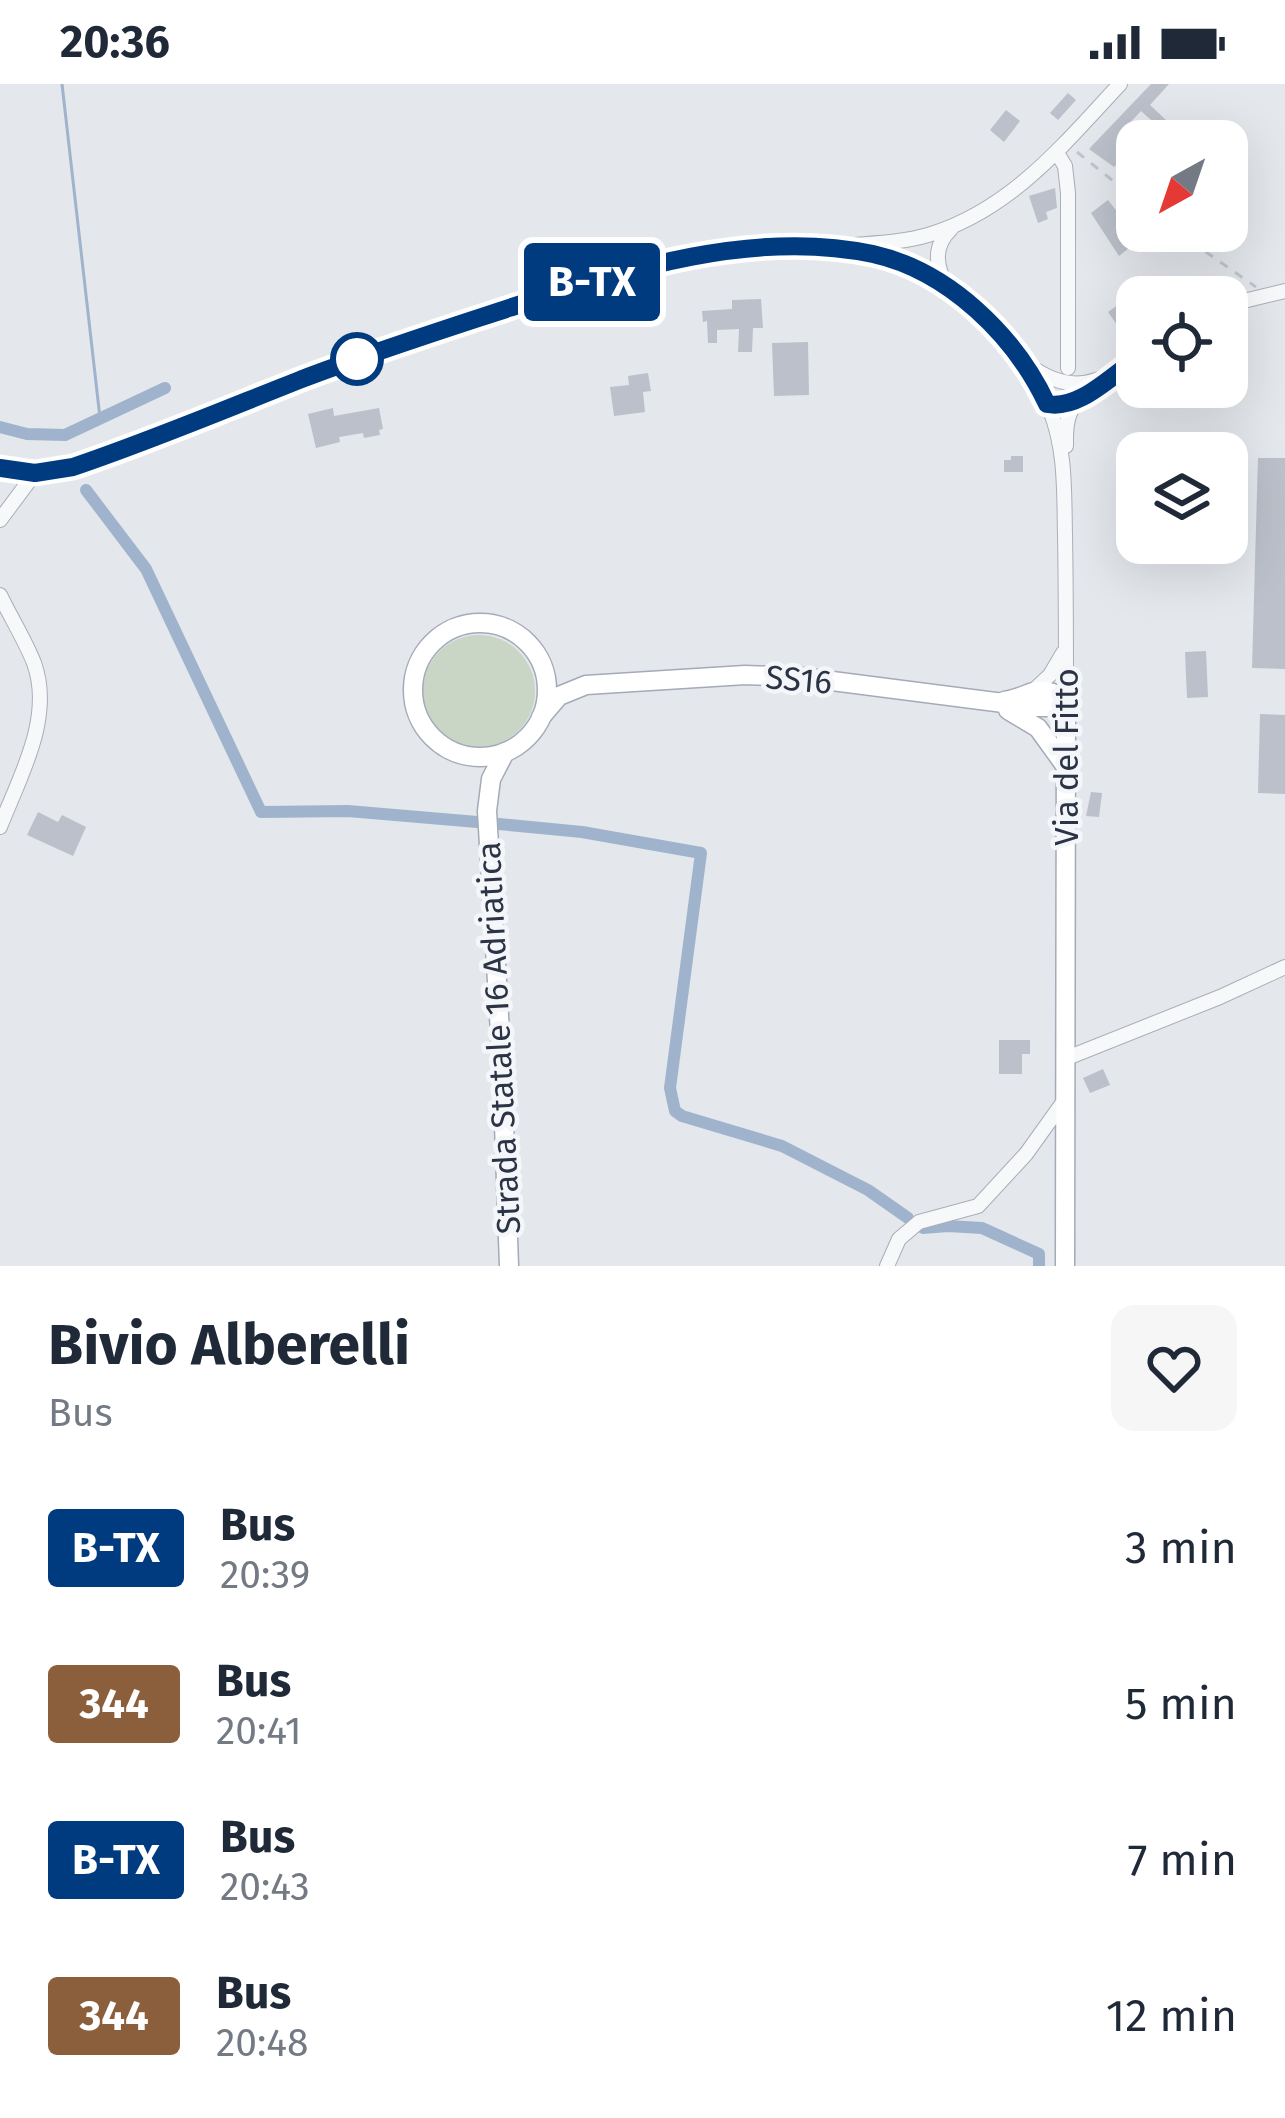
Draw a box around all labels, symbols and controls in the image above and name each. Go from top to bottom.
text: 20:36 [60,15,170,69]
north arrow [1116,120,1248,252]
map controls [1116,120,1248,564]
line badge: B-TX [508,243,676,321]
text: B-TX [548,257,636,307]
button: locate [1116,276,1248,408]
unlabelled marker [332,334,382,384]
button: layers [1116,432,1248,564]
street label: SS16 [764,657,834,703]
street label: Via del Fitto [1047,668,1087,846]
street label: Strada Statale 16 Adriatica [469,841,529,1235]
button: heart [1111,1305,1237,1431]
text: Bivio Alberelli [48,1311,410,1379]
text: Bus [48,1390,113,1436]
text: Bus [220,1498,295,1552]
text: 3 min [1125,1521,1237,1575]
text: B-TX [72,1523,160,1573]
text: 20:39 [220,1552,310,1598]
text: Bus [216,1654,291,1708]
text: 5 min [1125,1677,1237,1731]
text: 344 [79,1679,149,1729]
text: 20:41 [216,1708,302,1754]
text: Bus [220,1810,295,1864]
text: 7 min [1127,1833,1237,1887]
text: B-TX [72,1835,160,1885]
text: 20:43 [220,1864,310,1910]
text: Bus [216,1966,291,2020]
text: 12 min [1106,1989,1237,2043]
text: 344 [79,1991,149,2041]
text: 20:48 [216,2020,308,2066]

